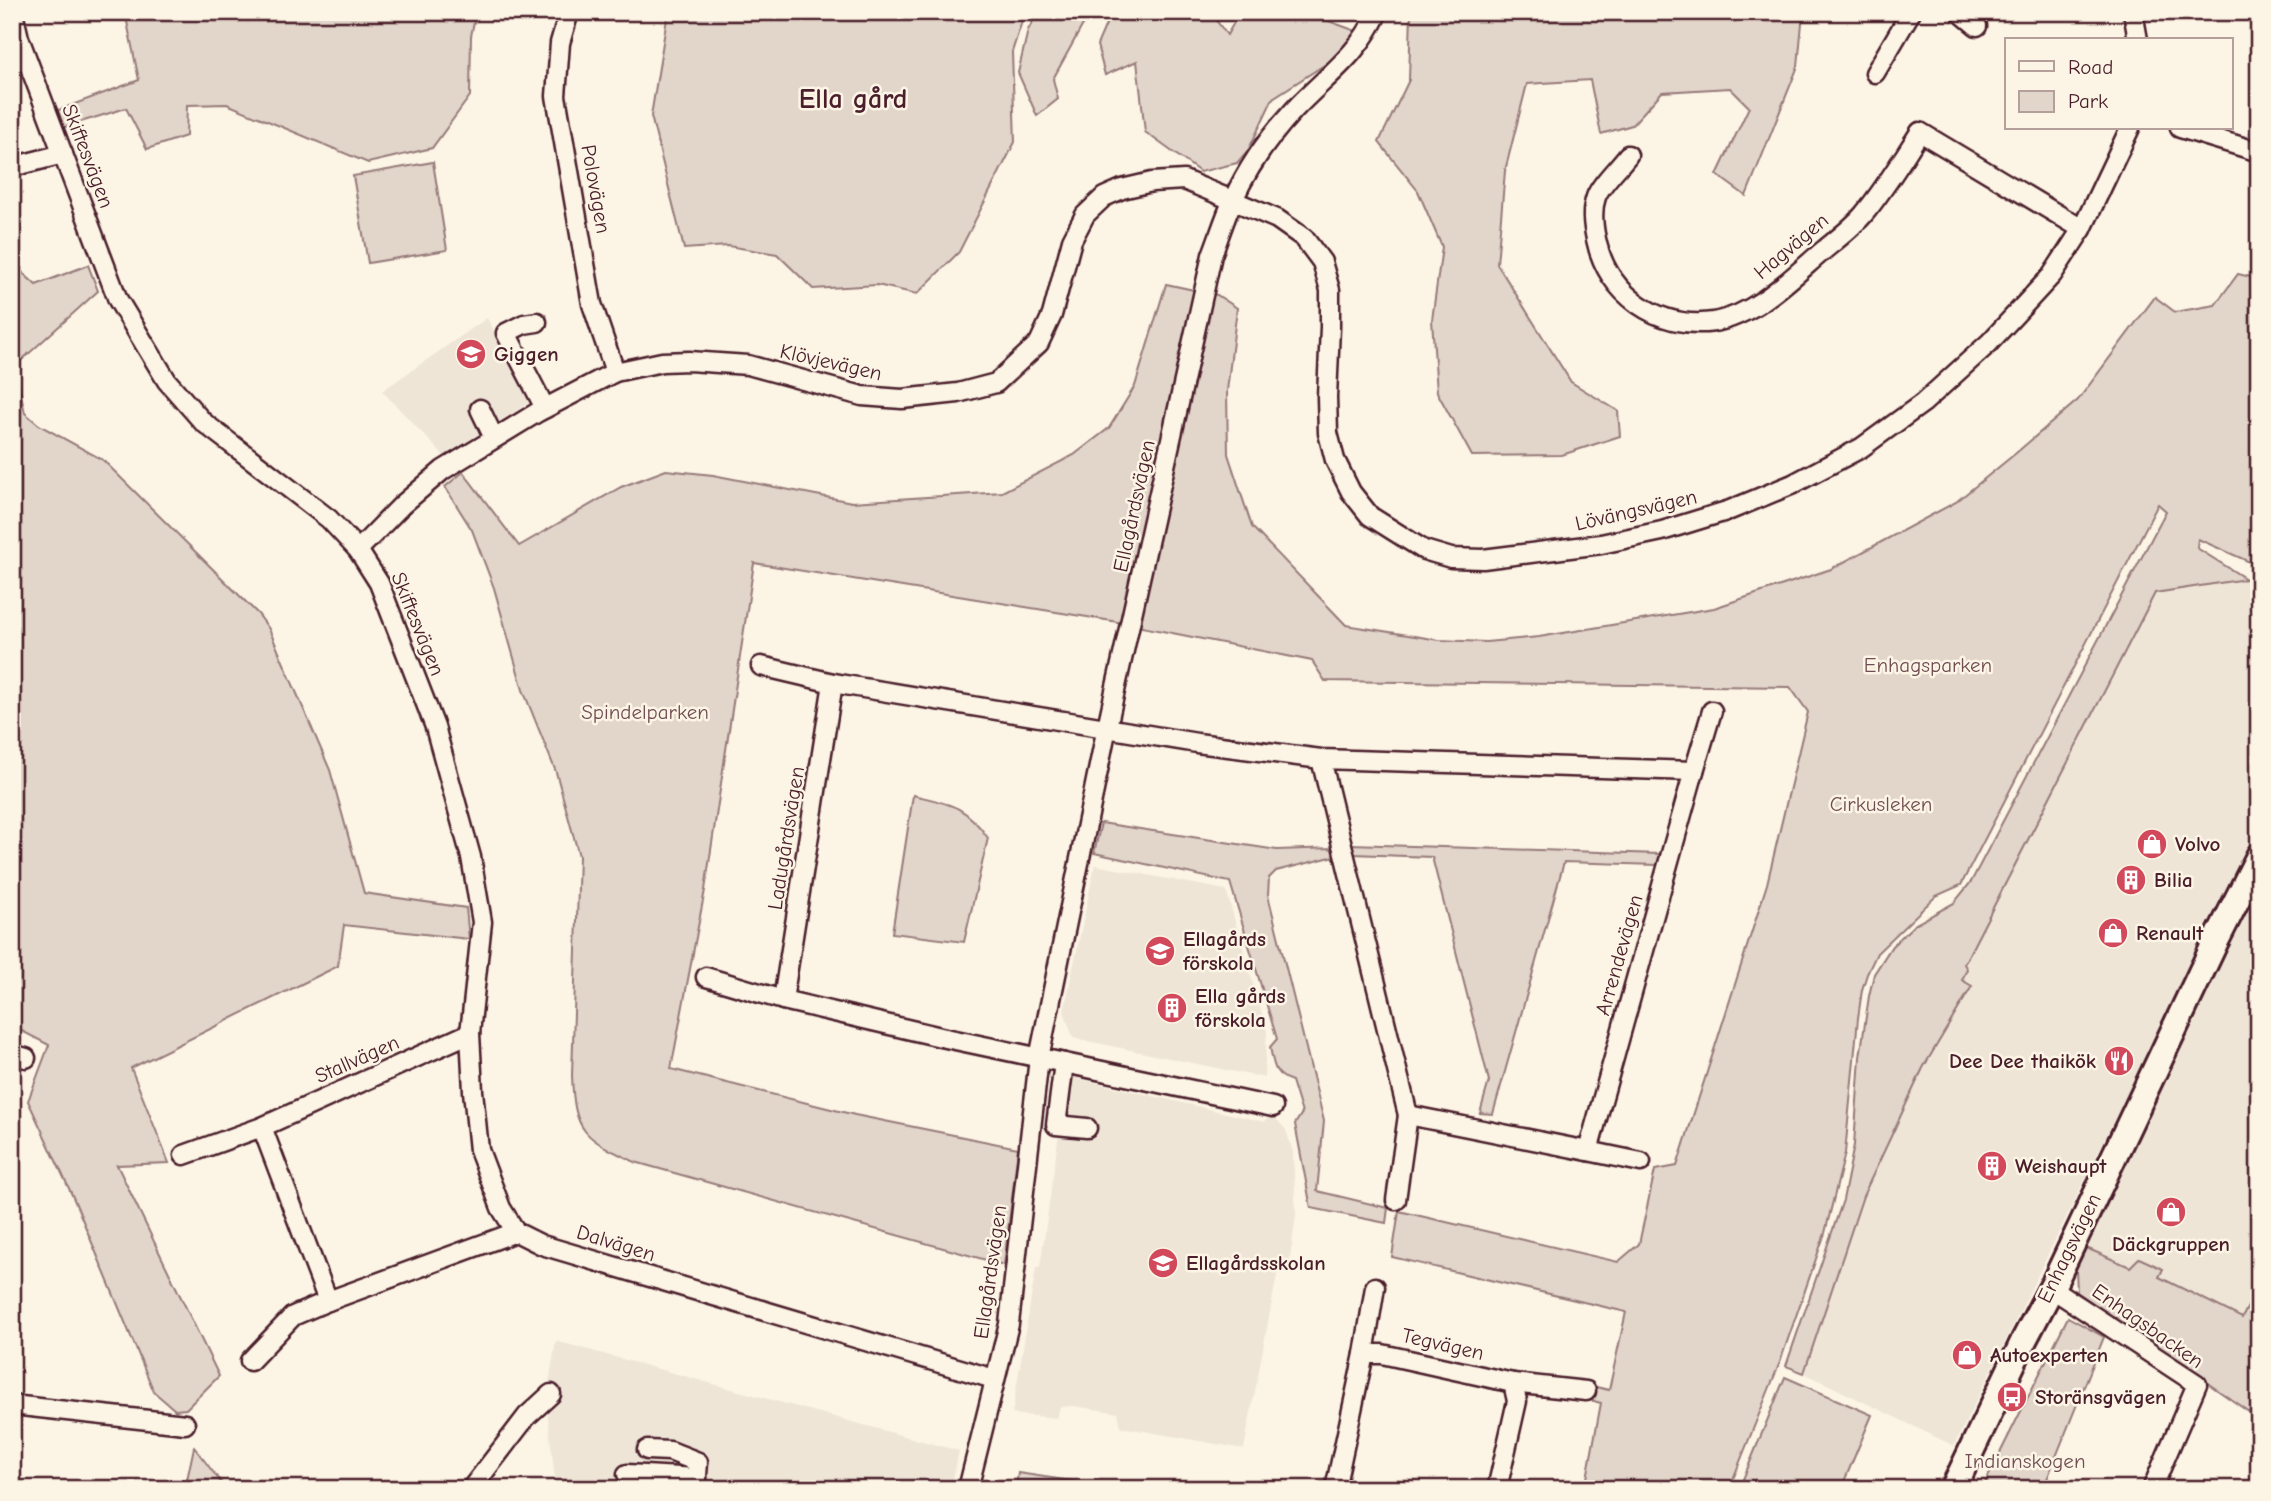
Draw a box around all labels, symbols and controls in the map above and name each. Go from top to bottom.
legend [2005,38,2232,130]
text: Road [2068,55,2113,79]
district label: Ella gård [799,83,907,115]
text: Park [2068,89,2108,113]
street label: Skiftesvägen [57,101,119,211]
street label: Polovägen [576,143,616,235]
street label: Hagvägen [1749,208,1833,284]
school or university icon: Giggen [454,337,488,371]
street label: Klövjevägen [778,339,884,385]
place label: Giggen [494,342,559,366]
street label: Ellagårdsvägen [1108,438,1160,574]
street label: Lövängsvägen [1573,484,1699,536]
street label: Skiftesvägen [386,569,450,679]
park label: Enhagsparken [1864,653,1992,677]
park label: Spindelparken [581,700,709,724]
street label: Ladugårdsvägen [763,765,809,911]
park label: Cirkusleken [1830,792,1932,816]
shop icon: Volvo [2135,827,2169,861]
place label: Volvo [2175,832,2220,856]
building icon: Bilia [2114,863,2148,897]
place label: Bilia [2154,868,2193,892]
street label: Arrendevägen [1590,892,1648,1018]
shop icon: Renault [2096,916,2130,950]
place label: Renault [2136,921,2204,945]
place label: Ellagårds förskola [1182,927,1266,975]
school or university icon: Ellagårds förskola [1143,934,1177,968]
place label: Ella gårds förskola [1194,984,1285,1032]
building icon: Ella gårds förskola [1155,991,1189,1025]
street label: Stallvägen [311,1030,403,1088]
restaurant icon: Dee Dee thaikök [2102,1044,2136,1078]
place label: Dee Dee thaikök [1949,1049,2097,1073]
building icon: Weishaupt [1975,1149,2009,1183]
place label: Weishaupt [2015,1154,2108,1178]
street label: Enhagsvägen [2032,1189,2106,1307]
shop icon: Däckgruppen [2154,1195,2188,1229]
street label: Ellagårdsvägen [969,1204,1011,1340]
street label: Dalvägen [574,1220,658,1266]
place label: Däckgruppen [2112,1232,2230,1256]
school or university icon: Ellagårdsskolan [1146,1246,1180,1280]
place label: Ellagårdsskolan [1186,1251,1326,1275]
street label: Enhagsbacken [2088,1279,2208,1373]
street label: Tegvägen [1400,1323,1486,1365]
shop icon: Autoexperten [1950,1338,1984,1372]
place label: Autoexperten [1990,1343,2108,1367]
bus stop icon: Storänsgvägen [1995,1380,2029,1414]
place label: Storänsgvägen [2035,1385,2167,1409]
park label: Indianskogen [1964,1449,2086,1473]

